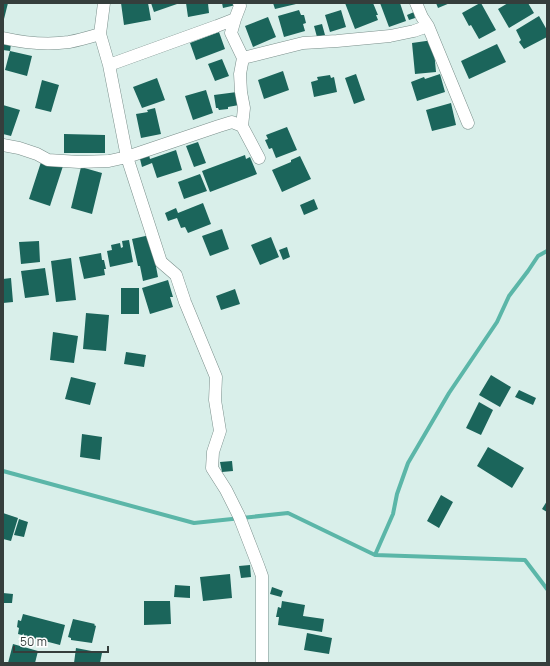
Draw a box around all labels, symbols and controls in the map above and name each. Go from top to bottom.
scale bar [14,628,108,654]
text: 50 m [20,633,47,650]

